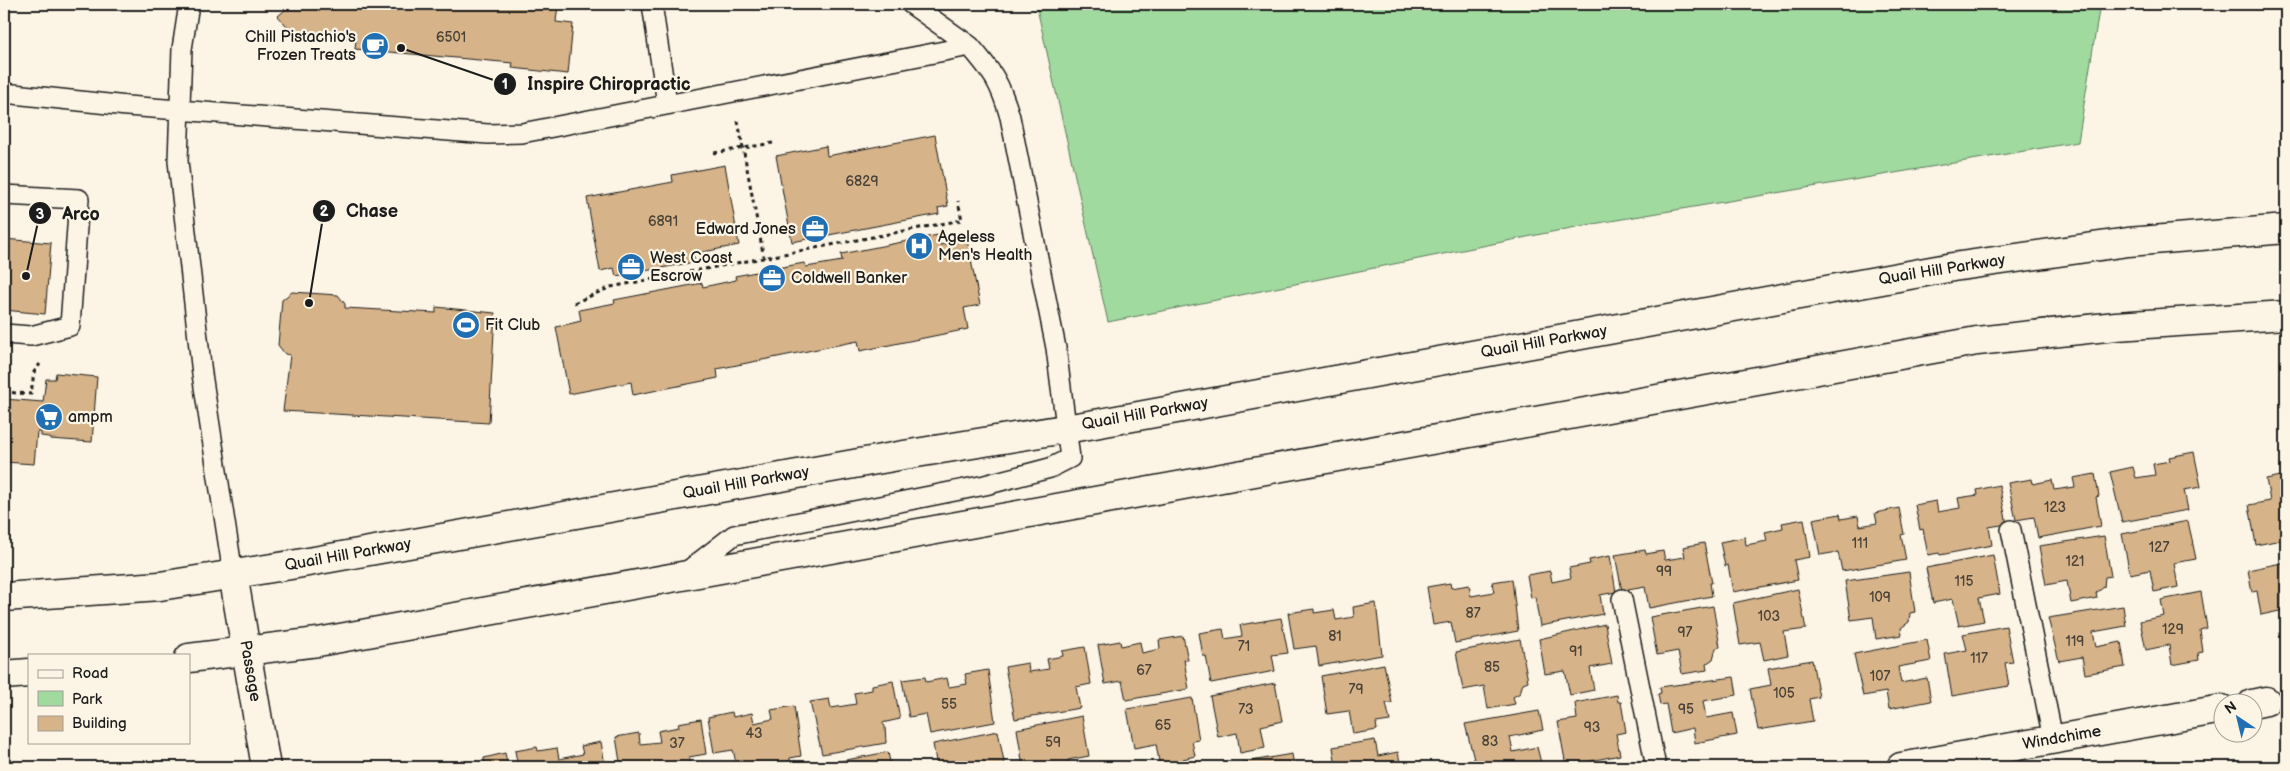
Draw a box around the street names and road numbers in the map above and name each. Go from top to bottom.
street label: Quail Hill Parkway [1877,250,2007,289]
street label: Quail Hill Parkway [1479,321,1609,362]
street label: Quail Hill Parkway [1080,393,1210,434]
street label: Quail Hill Parkway [681,462,811,503]
street label: Quail Hill Parkway [283,534,413,575]
street label: Passage [235,639,265,704]
street label: Windchime [2021,722,2103,754]

